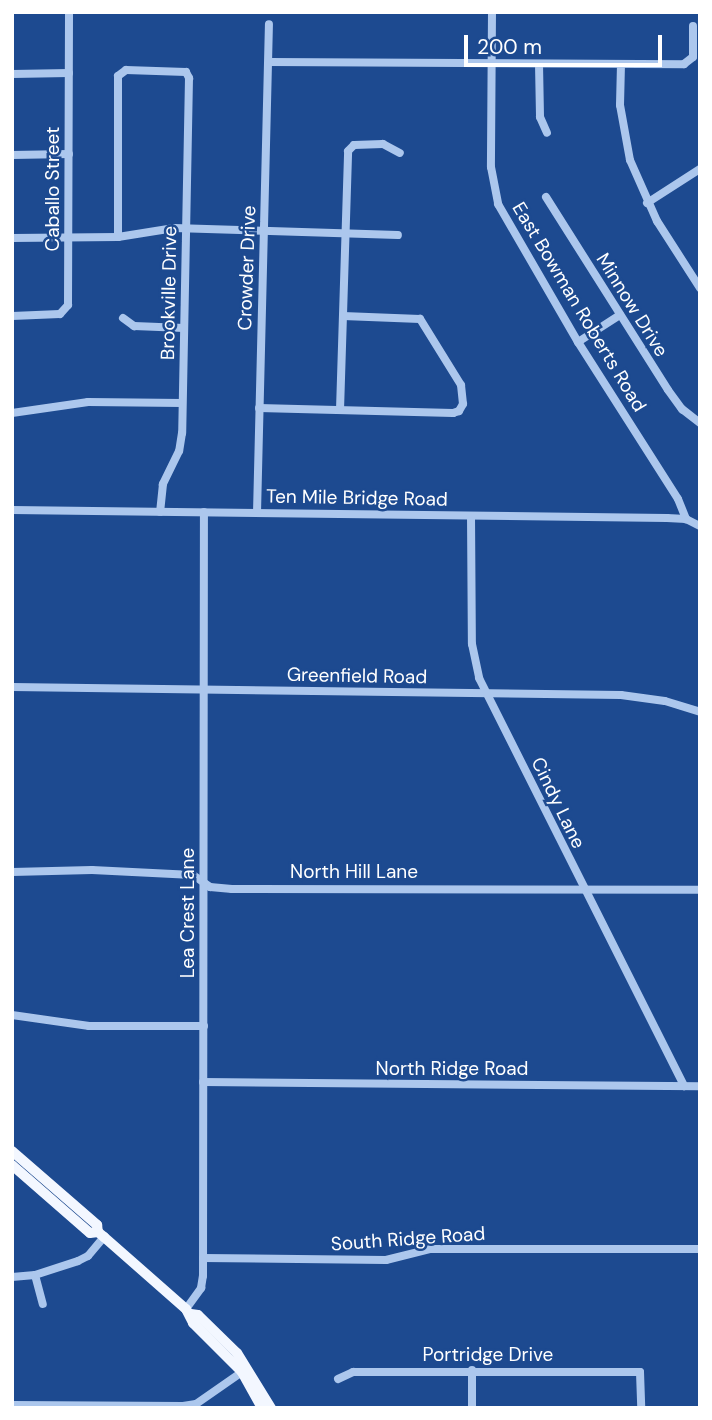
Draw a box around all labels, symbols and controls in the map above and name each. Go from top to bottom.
scale bar [467,21,665,65]
text: 200 m [477,33,542,61]
street label: Caballo Street [42,127,64,251]
street label: East Bowman Roberts Road [507,198,651,416]
street label: Crowder Drive [233,205,261,331]
street label: Brookville Drive [156,226,182,360]
street label: Minnow Drive [591,249,673,361]
street label: Ten Mile Bridge Road [266,485,448,511]
street label: Greenfield Road [287,663,427,689]
street label: Cindy Lane [526,754,590,852]
street label: Lea Crest Lane [177,848,199,978]
street label: North Hill Lane [290,861,418,883]
street label: North Ridge Road [376,1058,528,1080]
street label: South Ridge Road [330,1222,486,1256]
street label: Portridge Drive [423,1344,553,1366]

